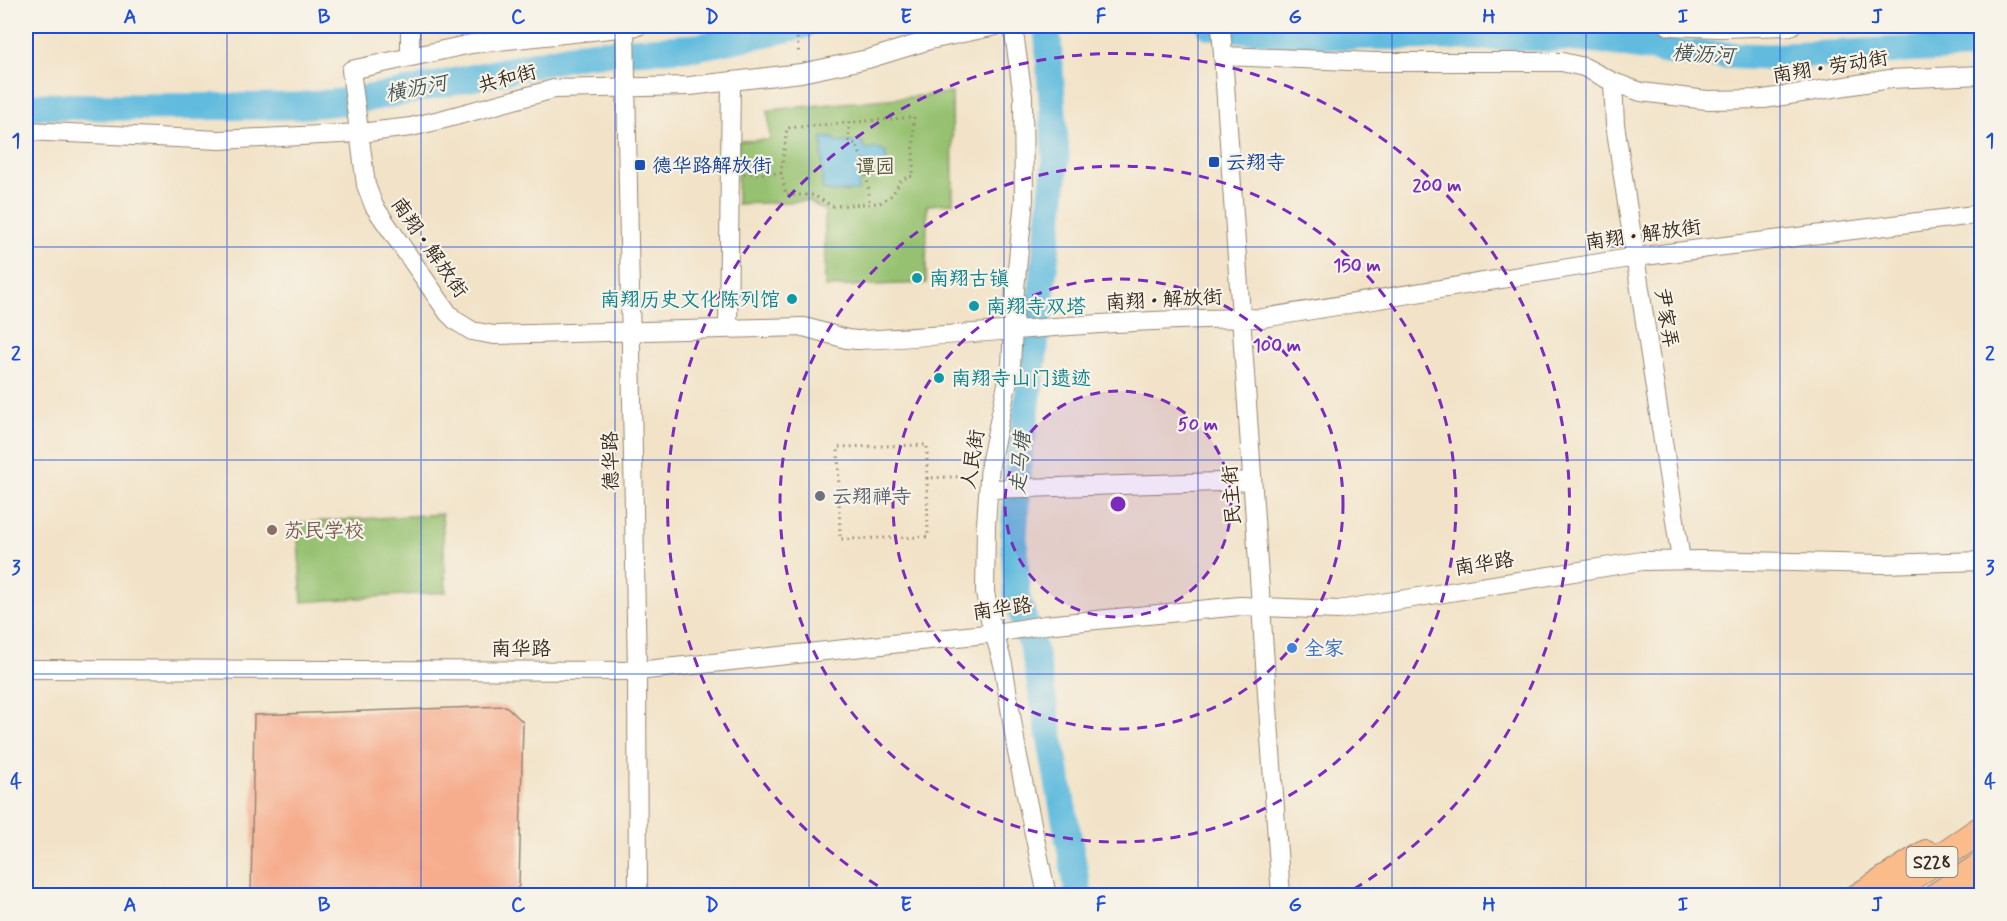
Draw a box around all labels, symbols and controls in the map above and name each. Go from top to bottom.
text: A [123,4,137,31]
text: B [318,4,331,31]
text: C [511,4,526,31]
text: D [705,4,719,31]
text: E [900,4,912,31]
text: F [1096,4,1107,31]
text: G [1288,4,1302,31]
text: H [1482,4,1496,31]
text: I [1678,4,1688,31]
text: J [1871,4,1883,31]
water label: 横沥河 [1671,39,1738,71]
street label: 南翔 • 劳动街 [1770,45,1890,90]
street label: 共和街 [475,59,540,100]
water label: 横沥河 [383,69,453,109]
text: 1 [12,128,20,155]
text: 1 [1986,128,1994,155]
place label: 云翔寺 [1226,150,1286,177]
place label: 德华路解放街 [652,153,772,180]
park label: 谭园 [855,154,895,181]
marker: 云翔寺 [1207,155,1221,169]
marker: 德华路解放街 [633,158,647,172]
text: 200 m [1412,174,1462,198]
street label: 南翔 • 解放街 [384,192,473,304]
street label: 南翔 • 解放街 [1583,214,1703,257]
text: 150 m [1333,254,1381,278]
place label: 南翔古镇 [929,266,1009,293]
marker: 南翔古镇 [910,271,924,285]
street label: 南翔 • 解放街 [1105,284,1223,317]
street label: 尹家弄 [1647,286,1684,350]
place label: 南翔历史文化陈列馆 [600,287,780,314]
marker: 南翔历史文化陈列馆 [785,292,799,306]
place label: 南翔寺双塔 [986,294,1086,321]
marker: 南翔寺双塔 [967,299,981,313]
text: 100 m [1253,334,1301,358]
text: 2 [11,341,21,368]
text: 2 [1985,341,1995,368]
place label: 南翔寺山门遗迹 [951,366,1091,393]
marker: 南翔寺山门遗迹 [932,371,946,385]
text: 50 m [1178,413,1218,437]
street label: 人民街 [955,427,992,491]
water label: 走马塘 [1004,428,1038,496]
street label: 德华路 [597,430,626,491]
street label: 民主街 [1217,464,1248,526]
place label: 云翔禅寺 [832,484,912,511]
marker: 云翔禅寺 [813,489,827,503]
centre of rings [1108,494,1128,514]
place label: 苏民学校 [284,518,364,545]
marker: 苏民学校 [265,523,279,537]
street label: 南华路 [1452,546,1517,583]
text: 3 [11,555,21,582]
text: 3 [1985,555,1995,582]
street label: 南华路 [971,592,1035,627]
street label: 南华路 [491,636,552,663]
place label: 全家 [1304,636,1344,663]
marker: 全家 [1285,641,1299,655]
text: 4 [10,769,22,796]
text: 4 [1984,769,1996,796]
road number: S228 [1906,847,1958,877]
text: A [123,892,137,919]
text: B [318,892,331,919]
text: C [511,892,526,919]
text: D [705,892,719,919]
text: E [900,892,912,919]
text: F [1096,892,1107,919]
text: G [1288,892,1302,919]
text: H [1482,892,1496,919]
text: I [1678,892,1688,919]
text: J [1871,892,1883,919]

